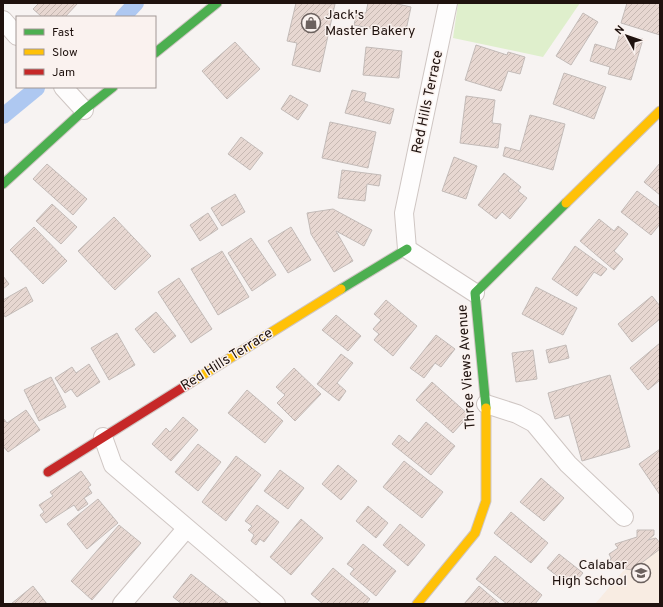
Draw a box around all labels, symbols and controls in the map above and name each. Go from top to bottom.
place label: Jack's Master Bakery [325,7,416,40]
shop icon: Jack's Master Bakery [300,12,322,34]
legend [16,16,156,88]
north arrow [607,16,647,56]
text: N [612,23,628,38]
text: Fast [52,25,74,41]
text: Slow [52,45,78,61]
street label: Red Hills Terrace [409,49,447,155]
text: Jam [52,65,75,81]
street label: Three Views Avenue [454,304,480,430]
street label: Red Hills Terrace [178,325,276,395]
place label: Calabar High School [552,557,628,590]
school or university icon: Calabar High School [630,562,652,584]

